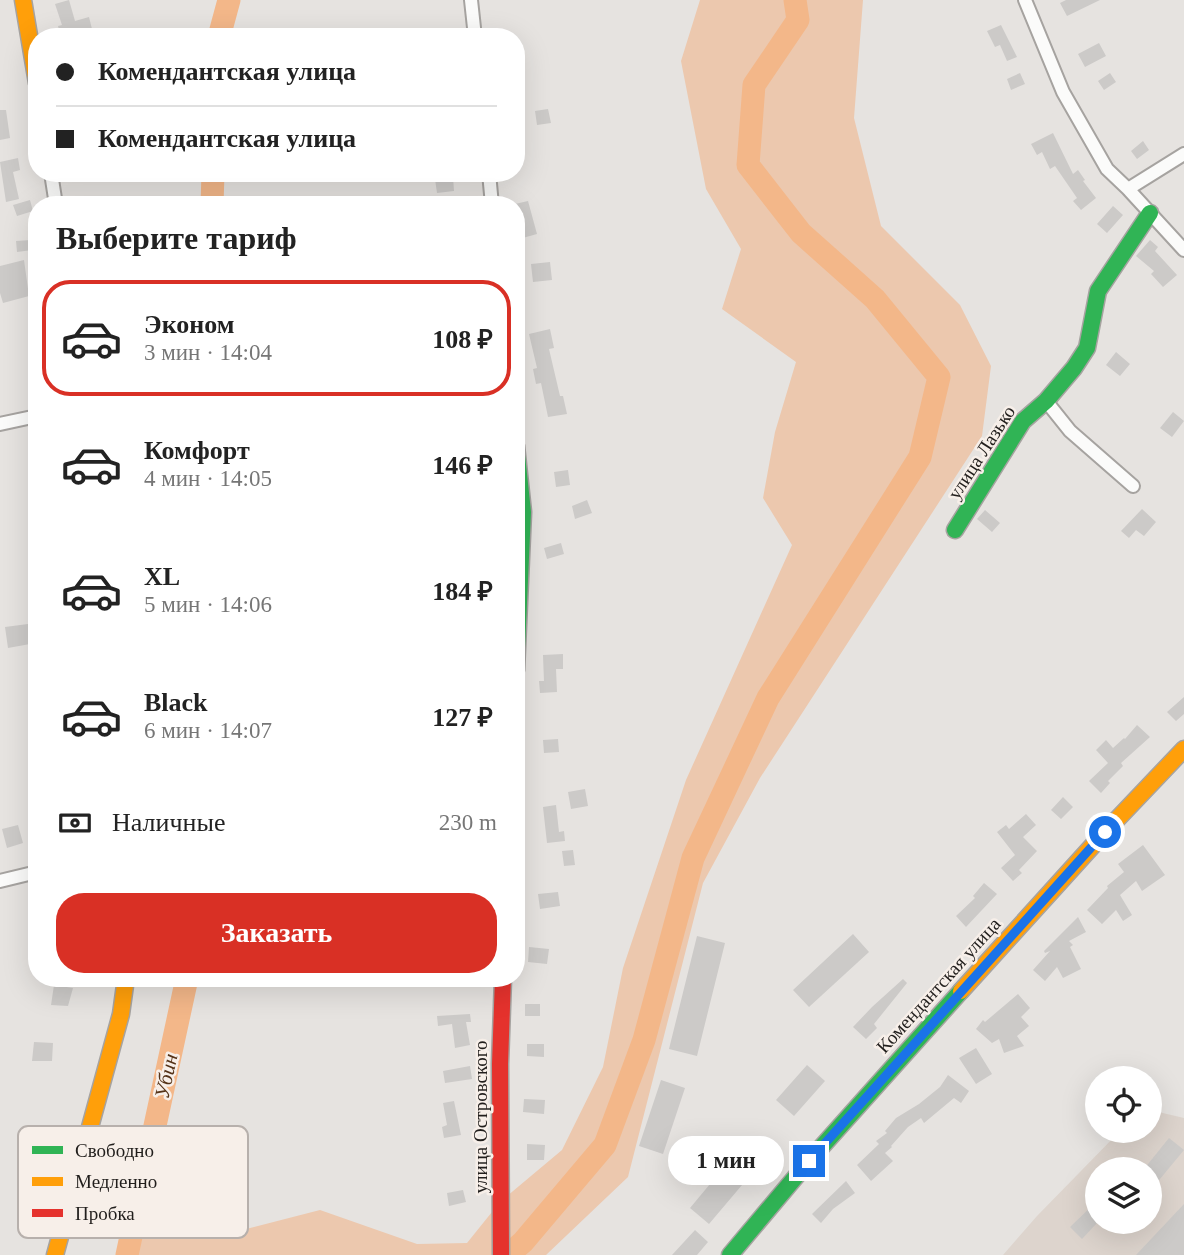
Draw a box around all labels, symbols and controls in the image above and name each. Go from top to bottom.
text: Комендантская улица [98,57,356,86]
text: Комендантская улица [98,124,356,153]
text: Выберите тариф [56,220,297,256]
icon: car [60,307,123,370]
text: Эконом [144,310,234,339]
text: 108 ₽ [432,325,493,354]
text: 3 мин · 14:04 [144,340,272,365]
street label: улица Лазько [943,402,1019,503]
icon: car [60,433,123,496]
text: Комфорт [144,436,250,465]
text: 146 ₽ [432,451,493,480]
text: 4 мин · 14:05 [144,466,272,491]
icon: car [60,559,123,622]
text: XL [144,562,180,591]
text: 184 ₽ [432,577,493,606]
text: 5 мин · 14:06 [144,592,272,617]
icon: car [60,685,123,748]
text: Black [144,688,208,717]
text: 127 ₽ [432,703,493,732]
text: 6 мин · 14:07 [144,718,272,743]
icon: cash [56,804,94,842]
text: Наличные [112,808,225,837]
text: 230 m [439,810,497,835]
route start [1089,816,1121,848]
button: Заказать [56,893,497,973]
street label: Комендантская улица [872,913,1005,1057]
street label: улица Островского [470,1040,491,1194]
water label: Убин [150,1051,182,1101]
map controls [1085,1066,1162,1234]
button: locate [1085,1066,1162,1143]
legend [18,1126,248,1238]
callout: 1 мин [669,1136,784,1186]
text: Свободно [75,1140,154,1161]
route end [793,1145,825,1177]
text: 1 мин [696,1148,756,1173]
button: layers [1085,1157,1162,1234]
text: Медленно [75,1171,157,1192]
text: Пробка [75,1203,135,1224]

